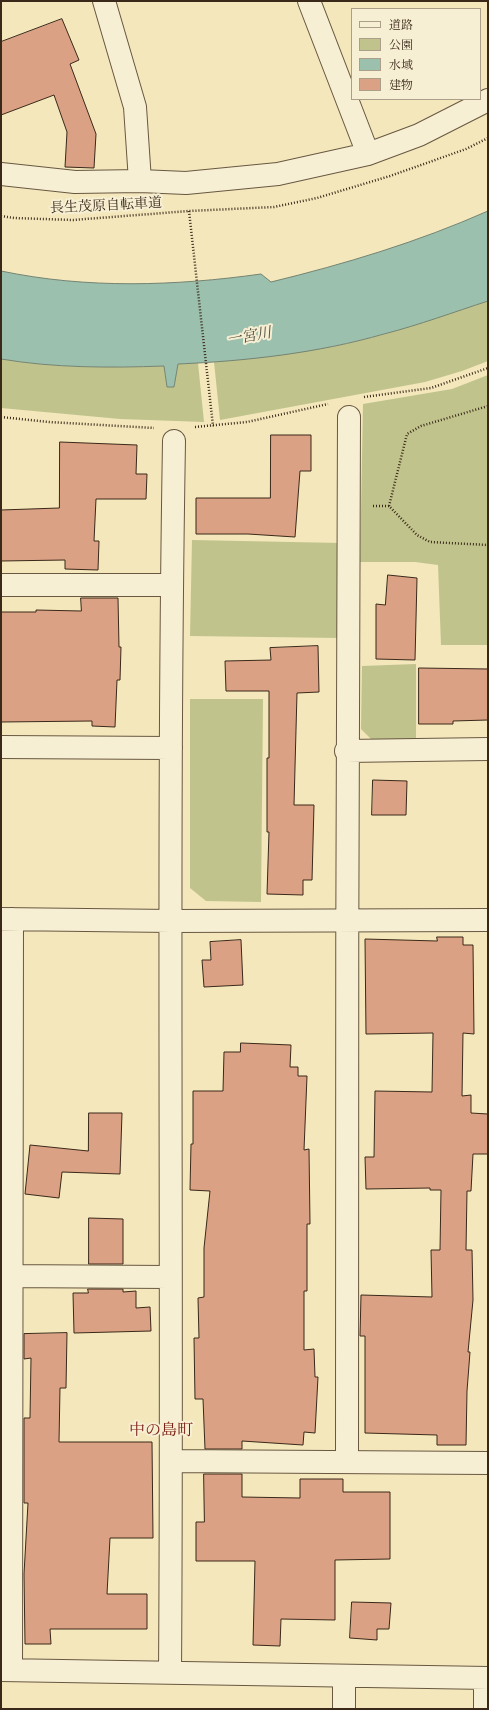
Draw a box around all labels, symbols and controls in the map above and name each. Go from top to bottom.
legend [351,8,481,100]
text: 道路 [389,20,413,32]
text: 公園 [389,40,413,52]
text: 水域 [389,60,413,72]
text: 建物 [389,80,413,92]
street label: 長生茂原自転車道 [50,195,162,217]
water label: 一宮川 [225,324,273,350]
district label: 中の島町 [129,1421,193,1441]

